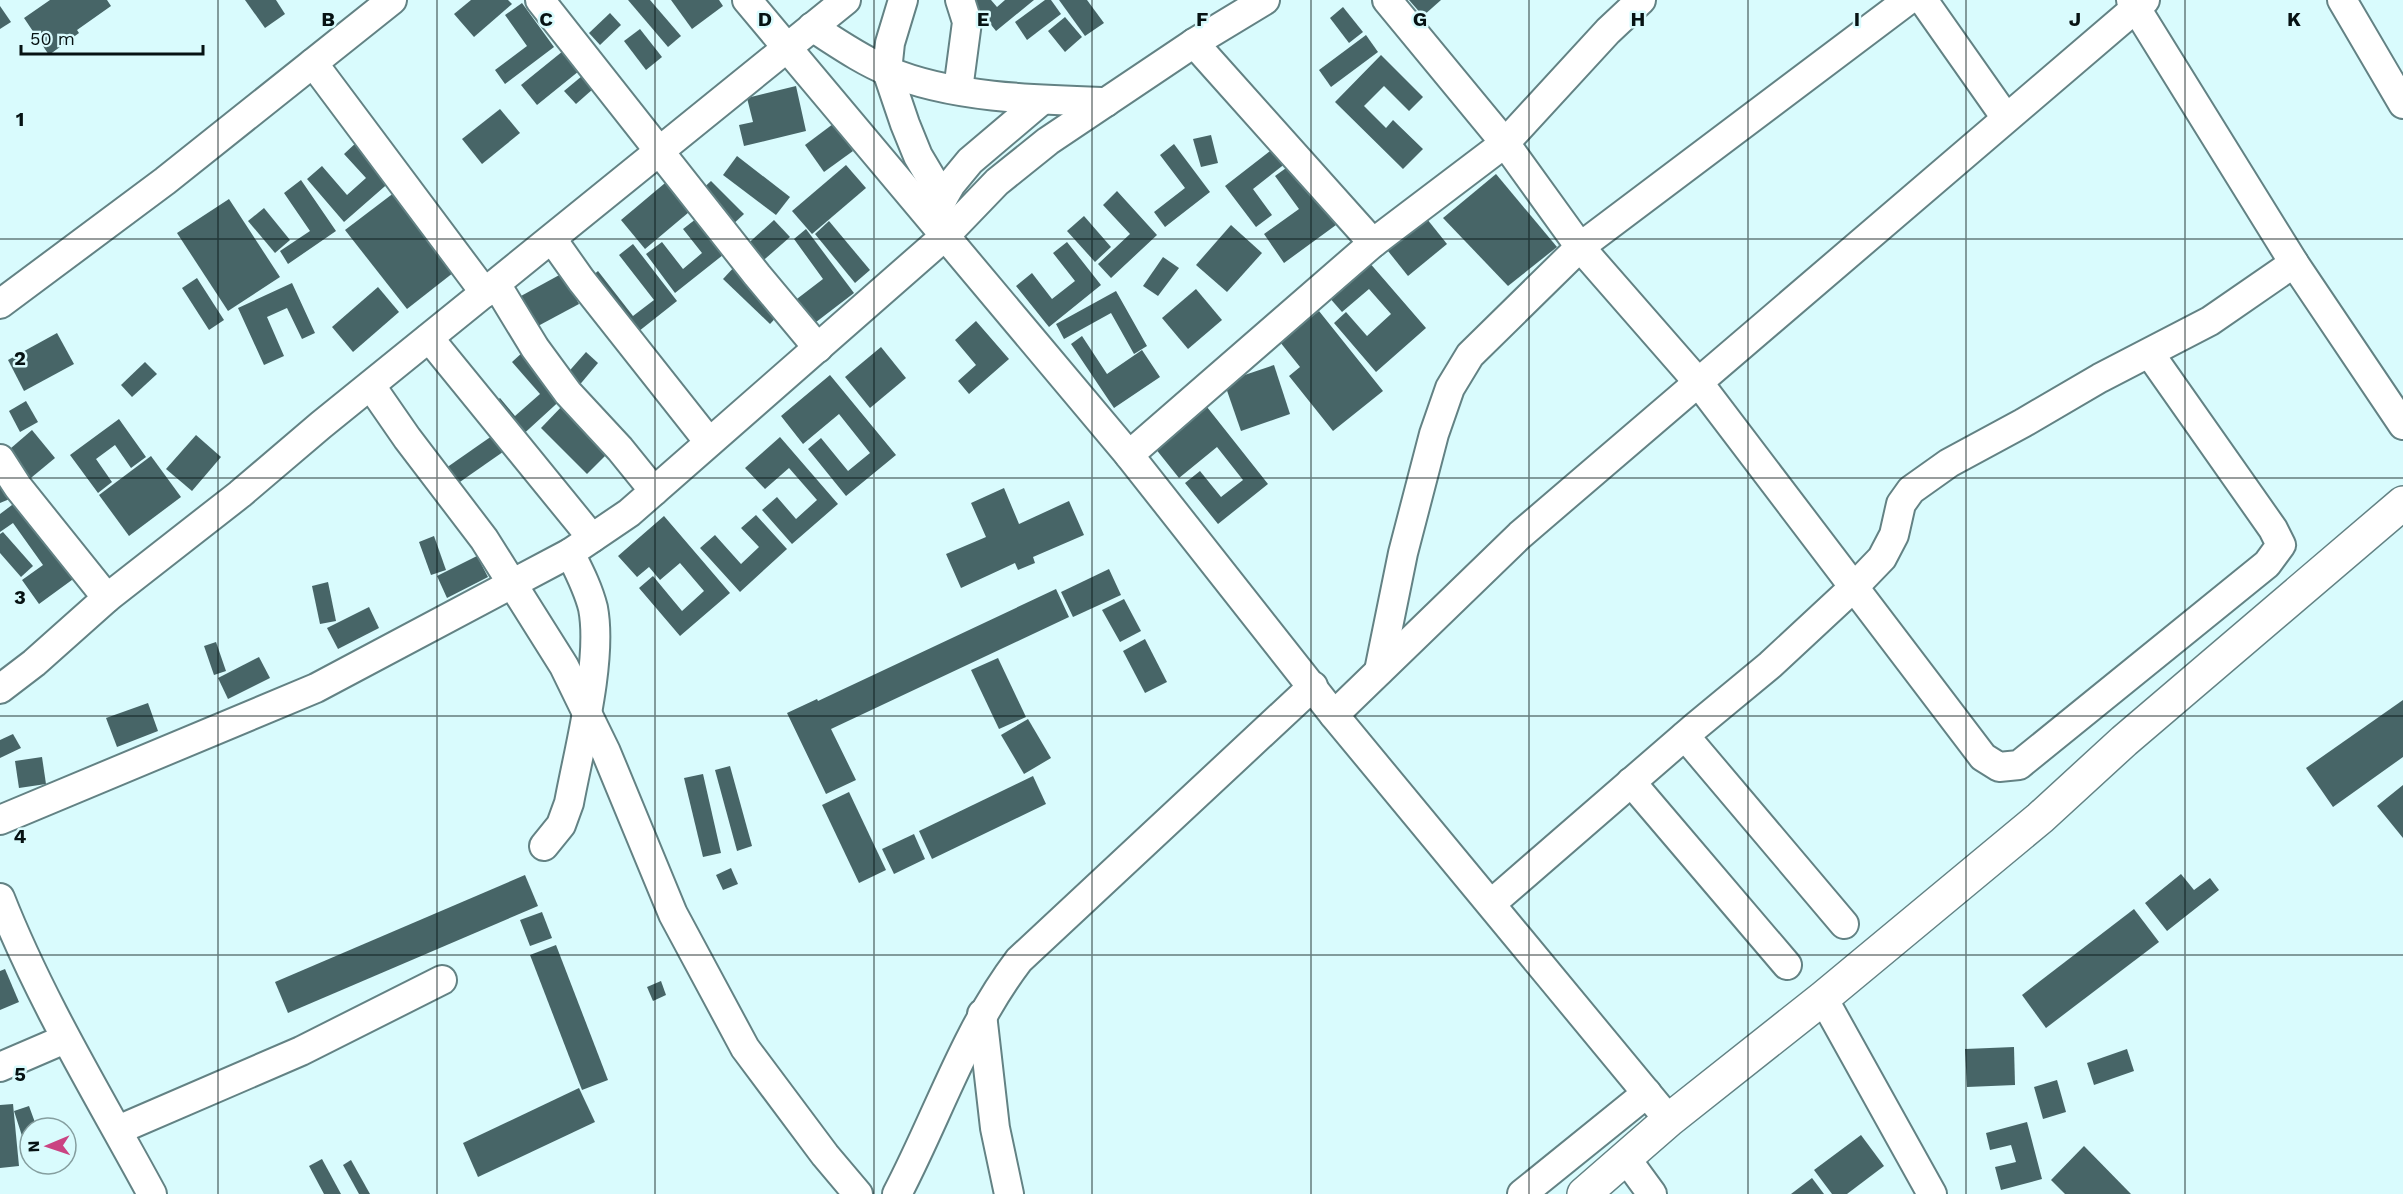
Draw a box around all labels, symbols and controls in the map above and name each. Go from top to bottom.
text: B [321,7,335,31]
text: C [539,7,553,31]
text: D [758,7,772,31]
text: E [977,7,989,31]
text: F [1196,7,1208,31]
text: G [1413,7,1427,31]
text: H [1631,7,1645,31]
text: I [1854,7,1860,31]
text: J [2069,7,2081,31]
text: K [2287,7,2301,31]
scale bar [21,18,202,56]
text: 50 m [30,28,75,49]
text: 1 [16,107,24,131]
text: 2 [14,346,26,370]
text: 3 [14,585,26,609]
text: 4 [14,824,27,848]
text: 5 [14,1062,26,1086]
north arrow [18,1116,78,1176]
text: N [24,1140,43,1153]

